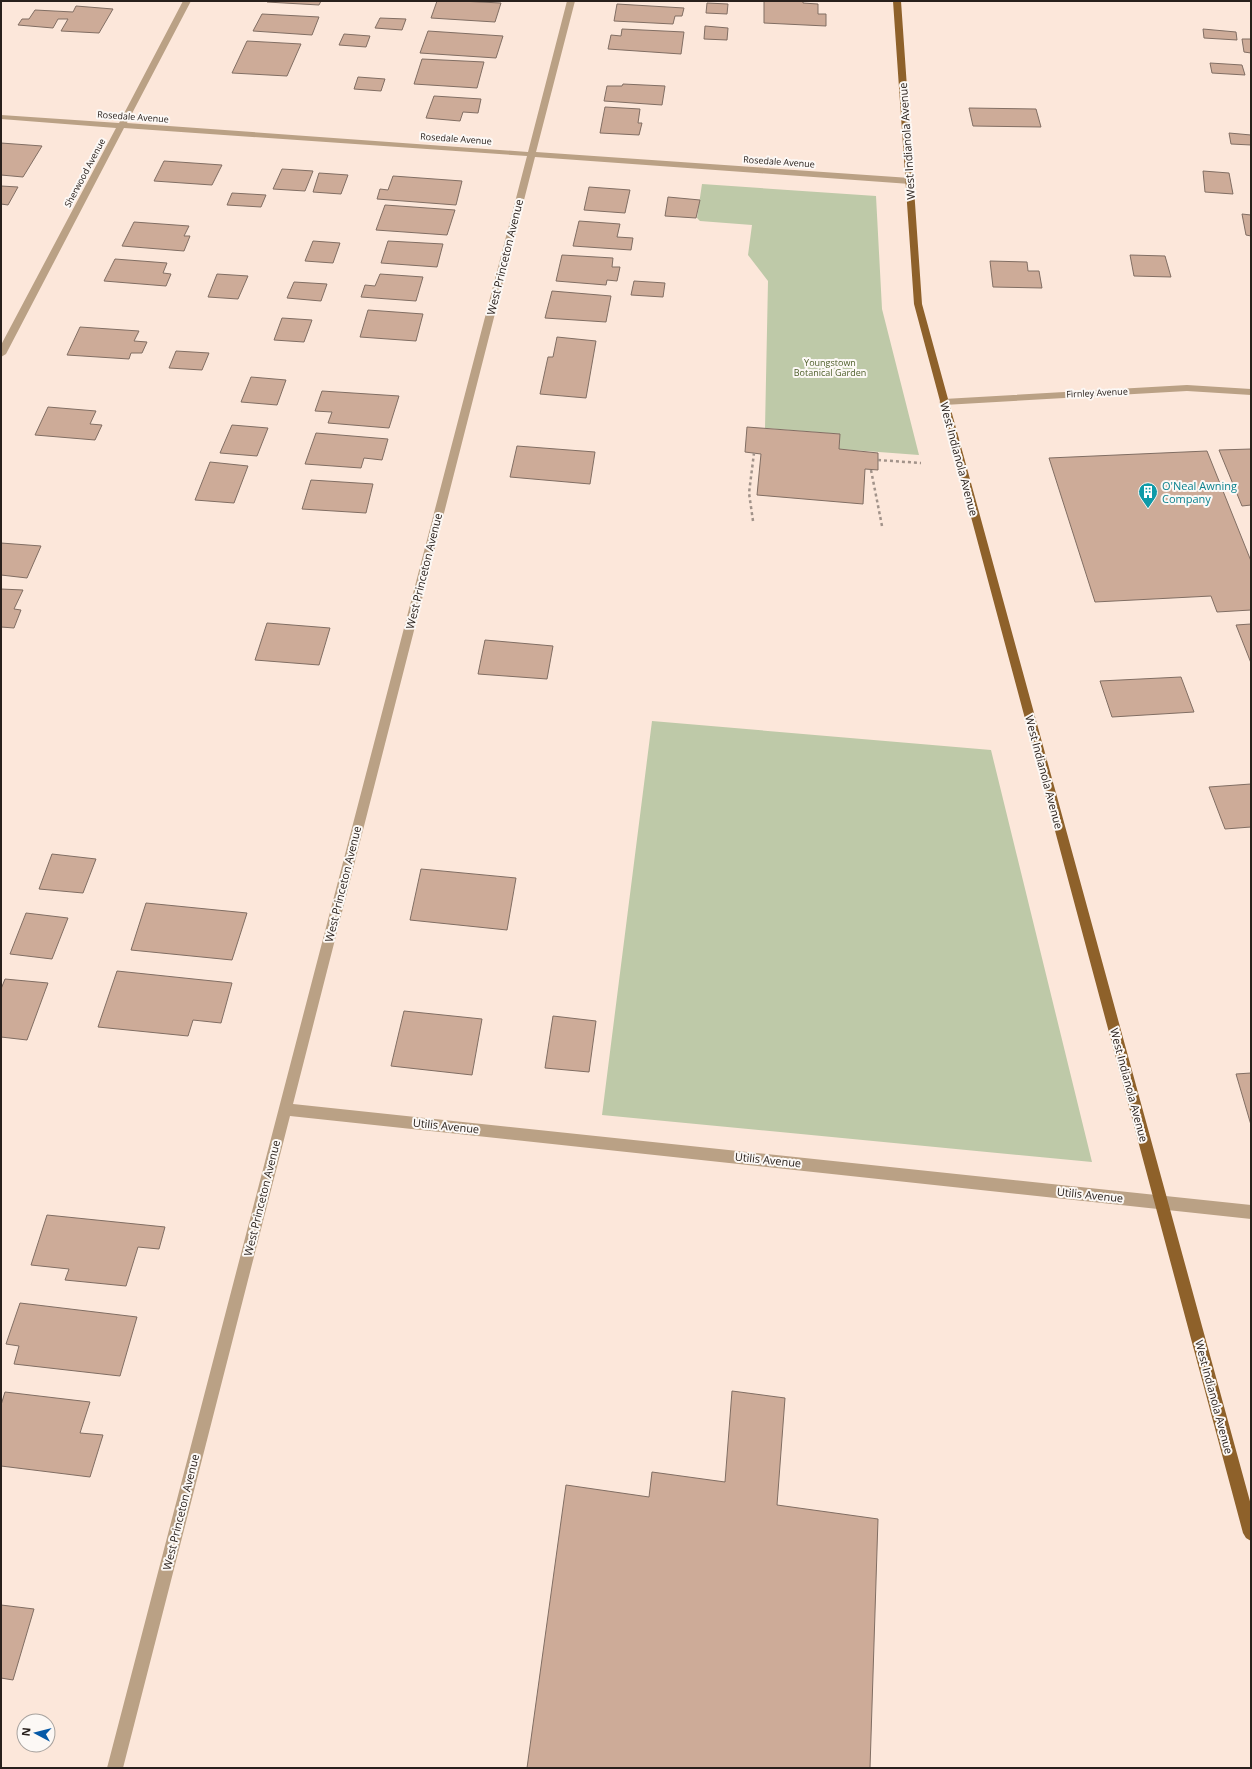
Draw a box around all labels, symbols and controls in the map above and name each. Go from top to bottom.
street label: West Indianola Avenue [895,82,918,200]
street label: Rosedale Avenue [97,108,169,125]
street label: Rosedale Avenue [420,130,492,147]
street label: Sherwood Avenue [61,136,108,209]
street label: Rosedale Avenue [743,153,815,170]
street label: West Princeton Avenue [483,197,526,316]
park label: Youngstown Botanical Garden [794,356,866,379]
street label: Firnley Avenue [1066,384,1128,401]
street label: West Indianola Avenue [937,400,982,517]
place label: O'Neal Awning Company [1162,478,1237,506]
building icon: O'Neal Awning Company [1137,481,1159,509]
street label: West Princeton Avenue [402,511,445,630]
street label: West Indianola Avenue [1022,713,1067,830]
street label: West Princeton Avenue [321,824,364,943]
street label: West Indianola Avenue [1107,1026,1152,1143]
street label: Utilis Avenue [412,1115,480,1136]
street label: West Princeton Avenue [240,1138,283,1257]
street label: Utilis Avenue [734,1149,802,1170]
street label: Utilis Avenue [1056,1184,1124,1205]
street label: West Indianola Avenue [1192,1338,1237,1455]
street label: West Princeton Avenue [159,1452,202,1571]
north arrow [16,1713,56,1753]
text: N [18,1726,34,1737]

